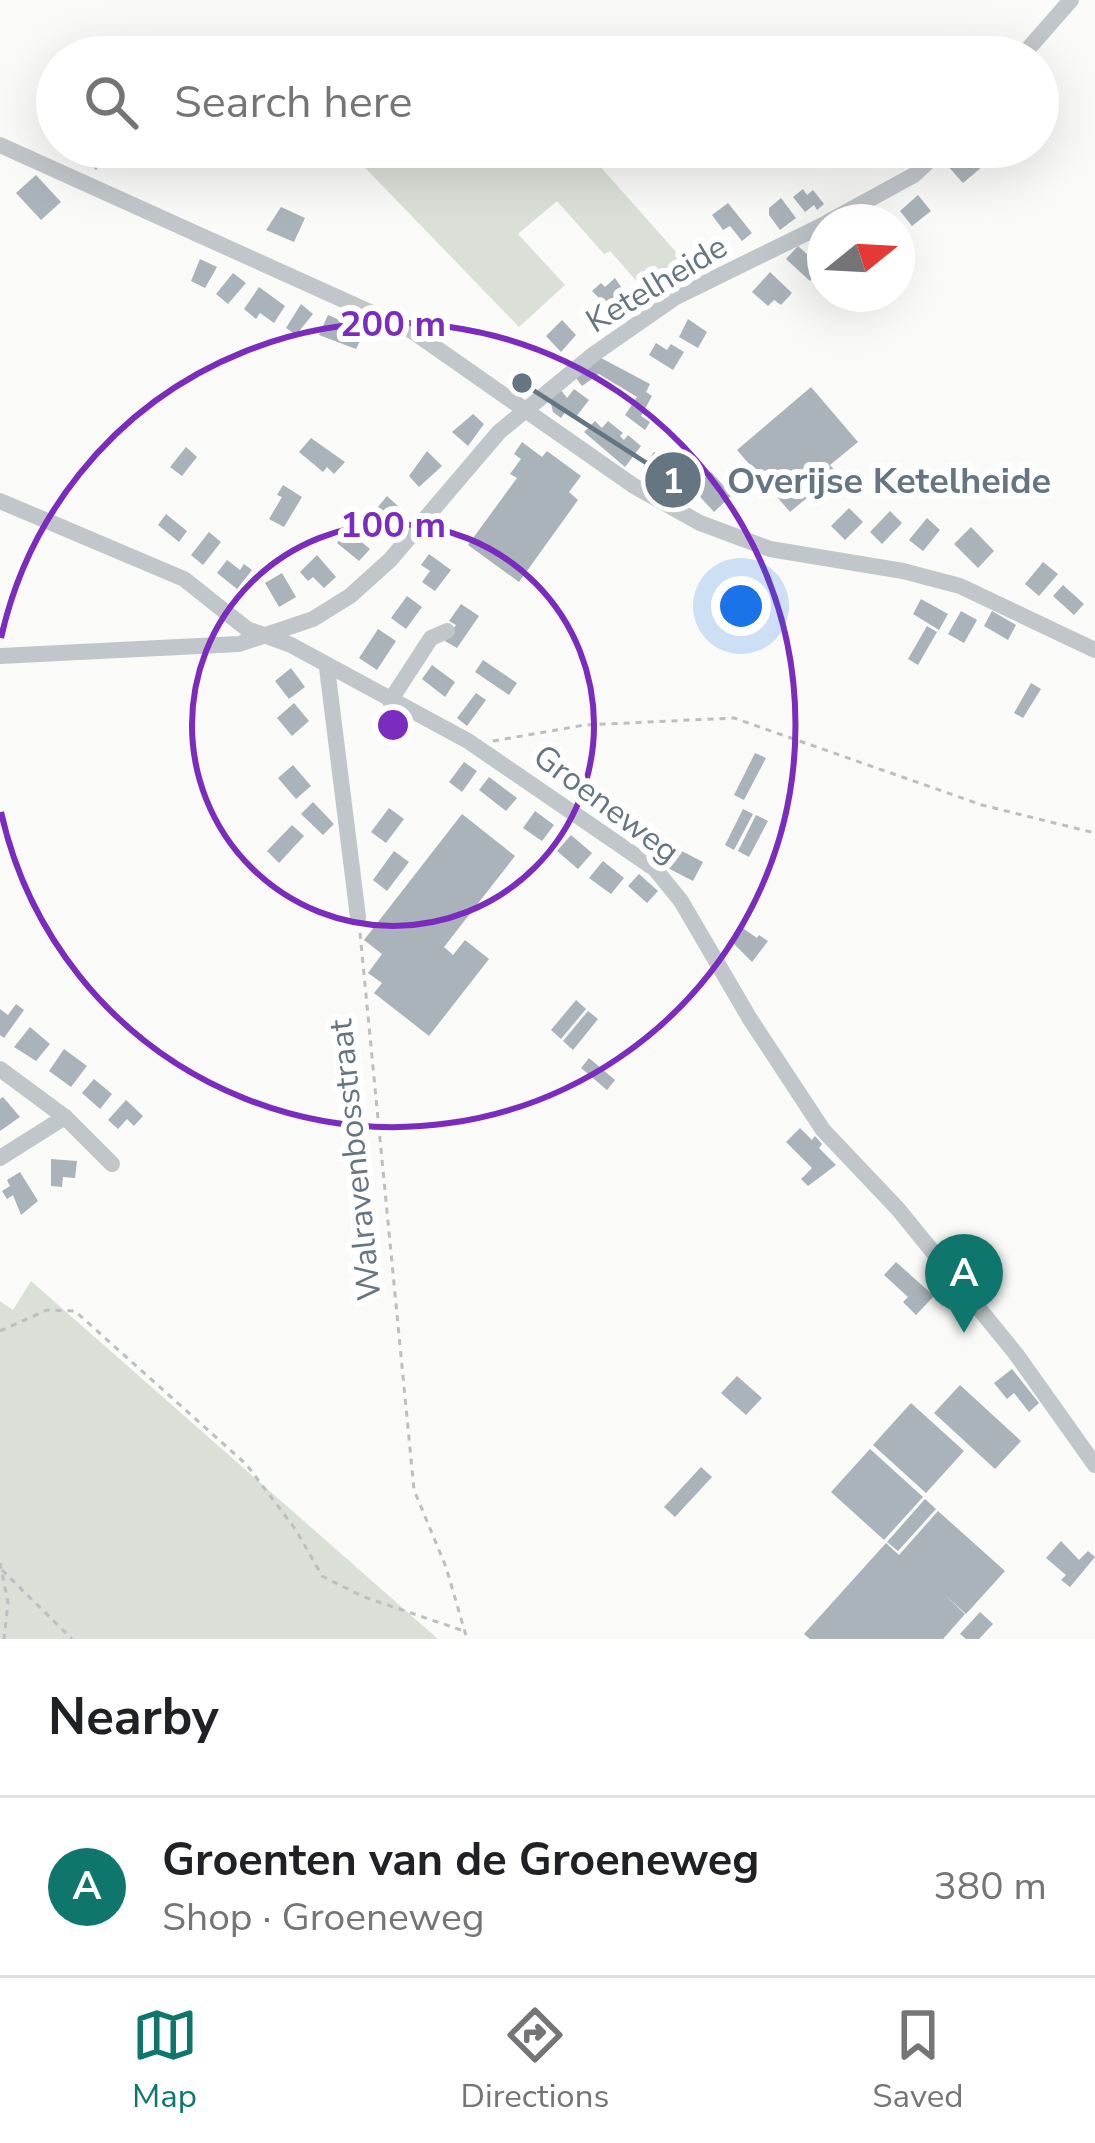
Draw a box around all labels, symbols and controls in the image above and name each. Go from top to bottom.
search box [36,36,1059,168]
icon: search [78,69,144,135]
text: Search here [174,72,413,133]
north arrow [807,204,915,312]
street label: Ketelheide [578,225,736,344]
text: 200 m [340,300,446,349]
callout: Overijse Ketelheide [643,444,1075,516]
text: 1 [662,457,684,506]
text: Overijse Ketelheide [727,457,1051,506]
text: 100 m [340,501,446,550]
your location [711,576,771,636]
centre of rings [372,704,414,746]
street label: Groeneweg [524,734,688,874]
street label: Walravenbosstraat [318,1017,393,1303]
pin: A [925,1234,1003,1333]
text: Nearby [48,1682,219,1752]
text: Groenten van de Groeneweg [162,1830,759,1891]
text: A [72,1860,102,1913]
text: 380 m [933,1860,1047,1913]
text: Shop · Groeneweg [162,1891,485,1944]
tab: Map [132,2002,198,2119]
tab: Directions [461,2002,609,2119]
tab: Saved [872,2002,963,2119]

